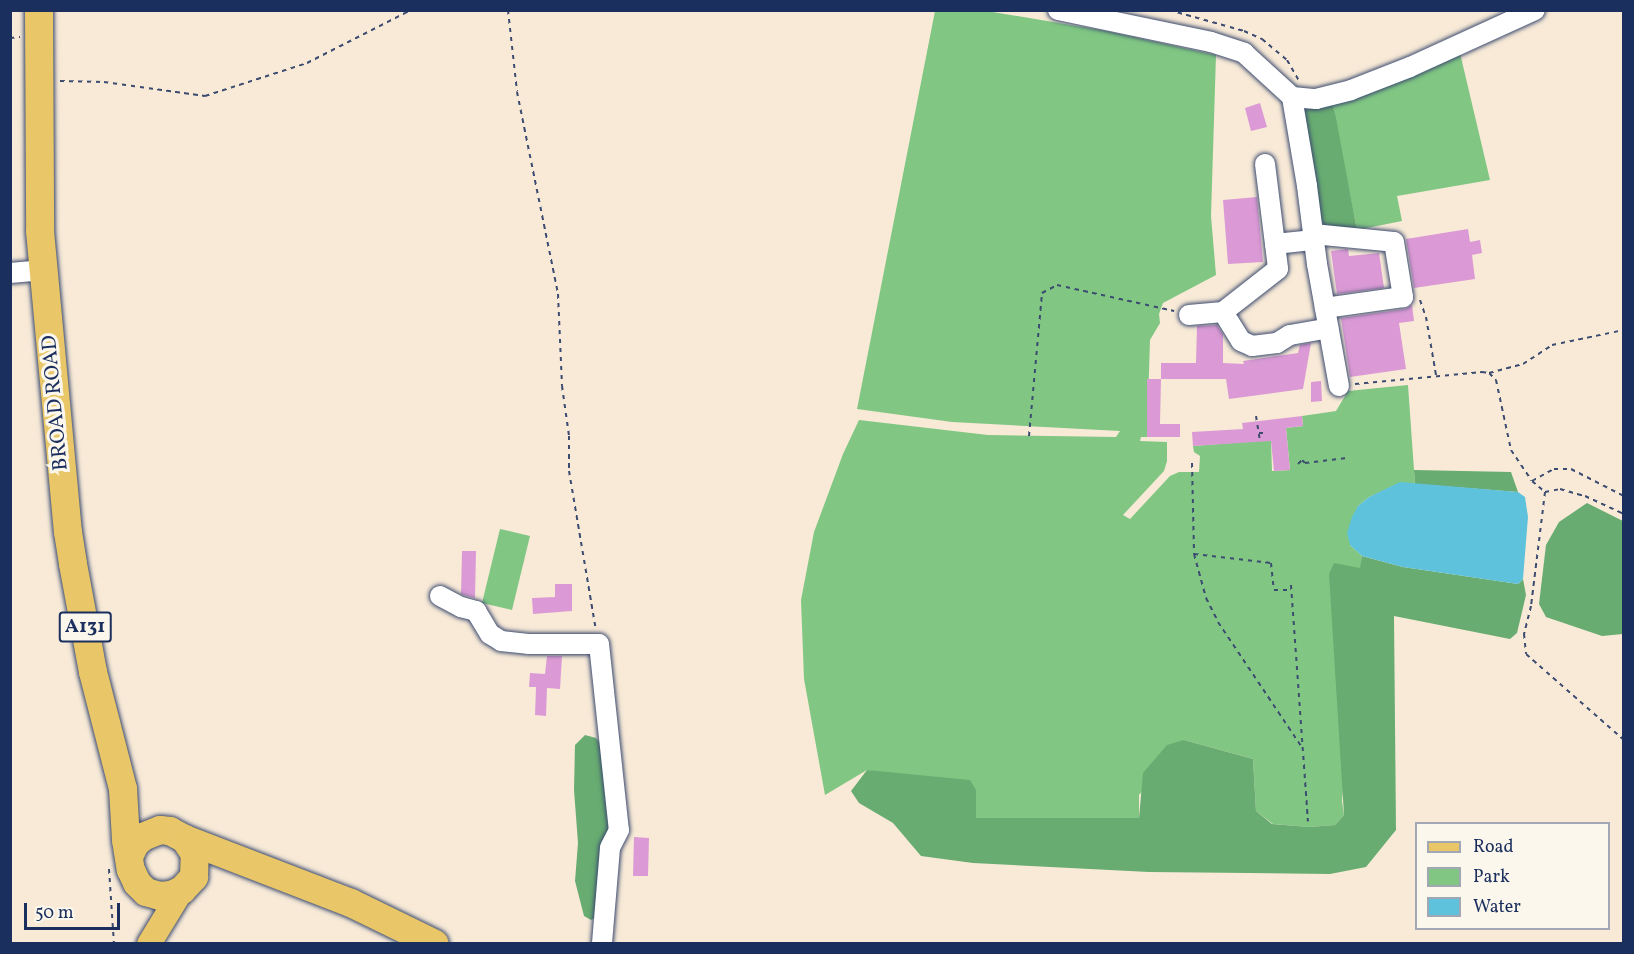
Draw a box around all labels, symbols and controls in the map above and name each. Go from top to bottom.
street label: BROAD ROAD [38,334,74,472]
road number: A131 [58,610,112,644]
legend [1415,822,1610,930]
text: Road [1473,835,1514,860]
text: Park [1473,865,1510,890]
scale bar [27,891,123,929]
text: Water [1473,895,1521,920]
text: 50 m [35,901,74,926]

